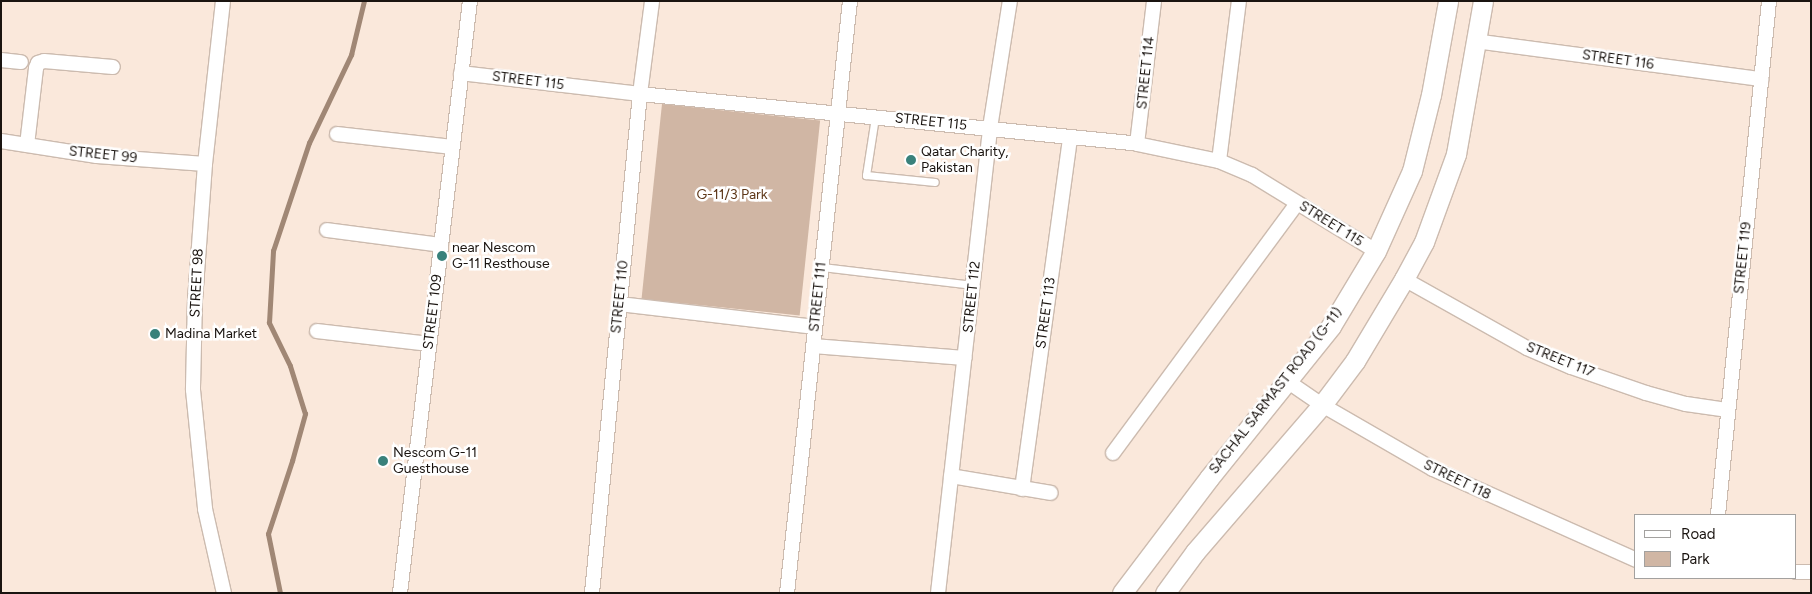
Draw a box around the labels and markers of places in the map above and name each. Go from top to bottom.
place label: Qatar Charity, Pakistan [921,144,1008,176]
marker: Qatar Charity, Pakistan [905,154,917,166]
place label: near Nescom G-11 Resthouse [452,240,550,272]
marker: near Nescom G-11 Resthouse [436,250,448,262]
place label: Madina Market [165,326,257,342]
marker: Madina Market [149,328,161,340]
place label: Nescom G-11 Guesthouse [393,445,477,478]
marker: Nescom G-11 Guesthouse [377,455,389,467]

